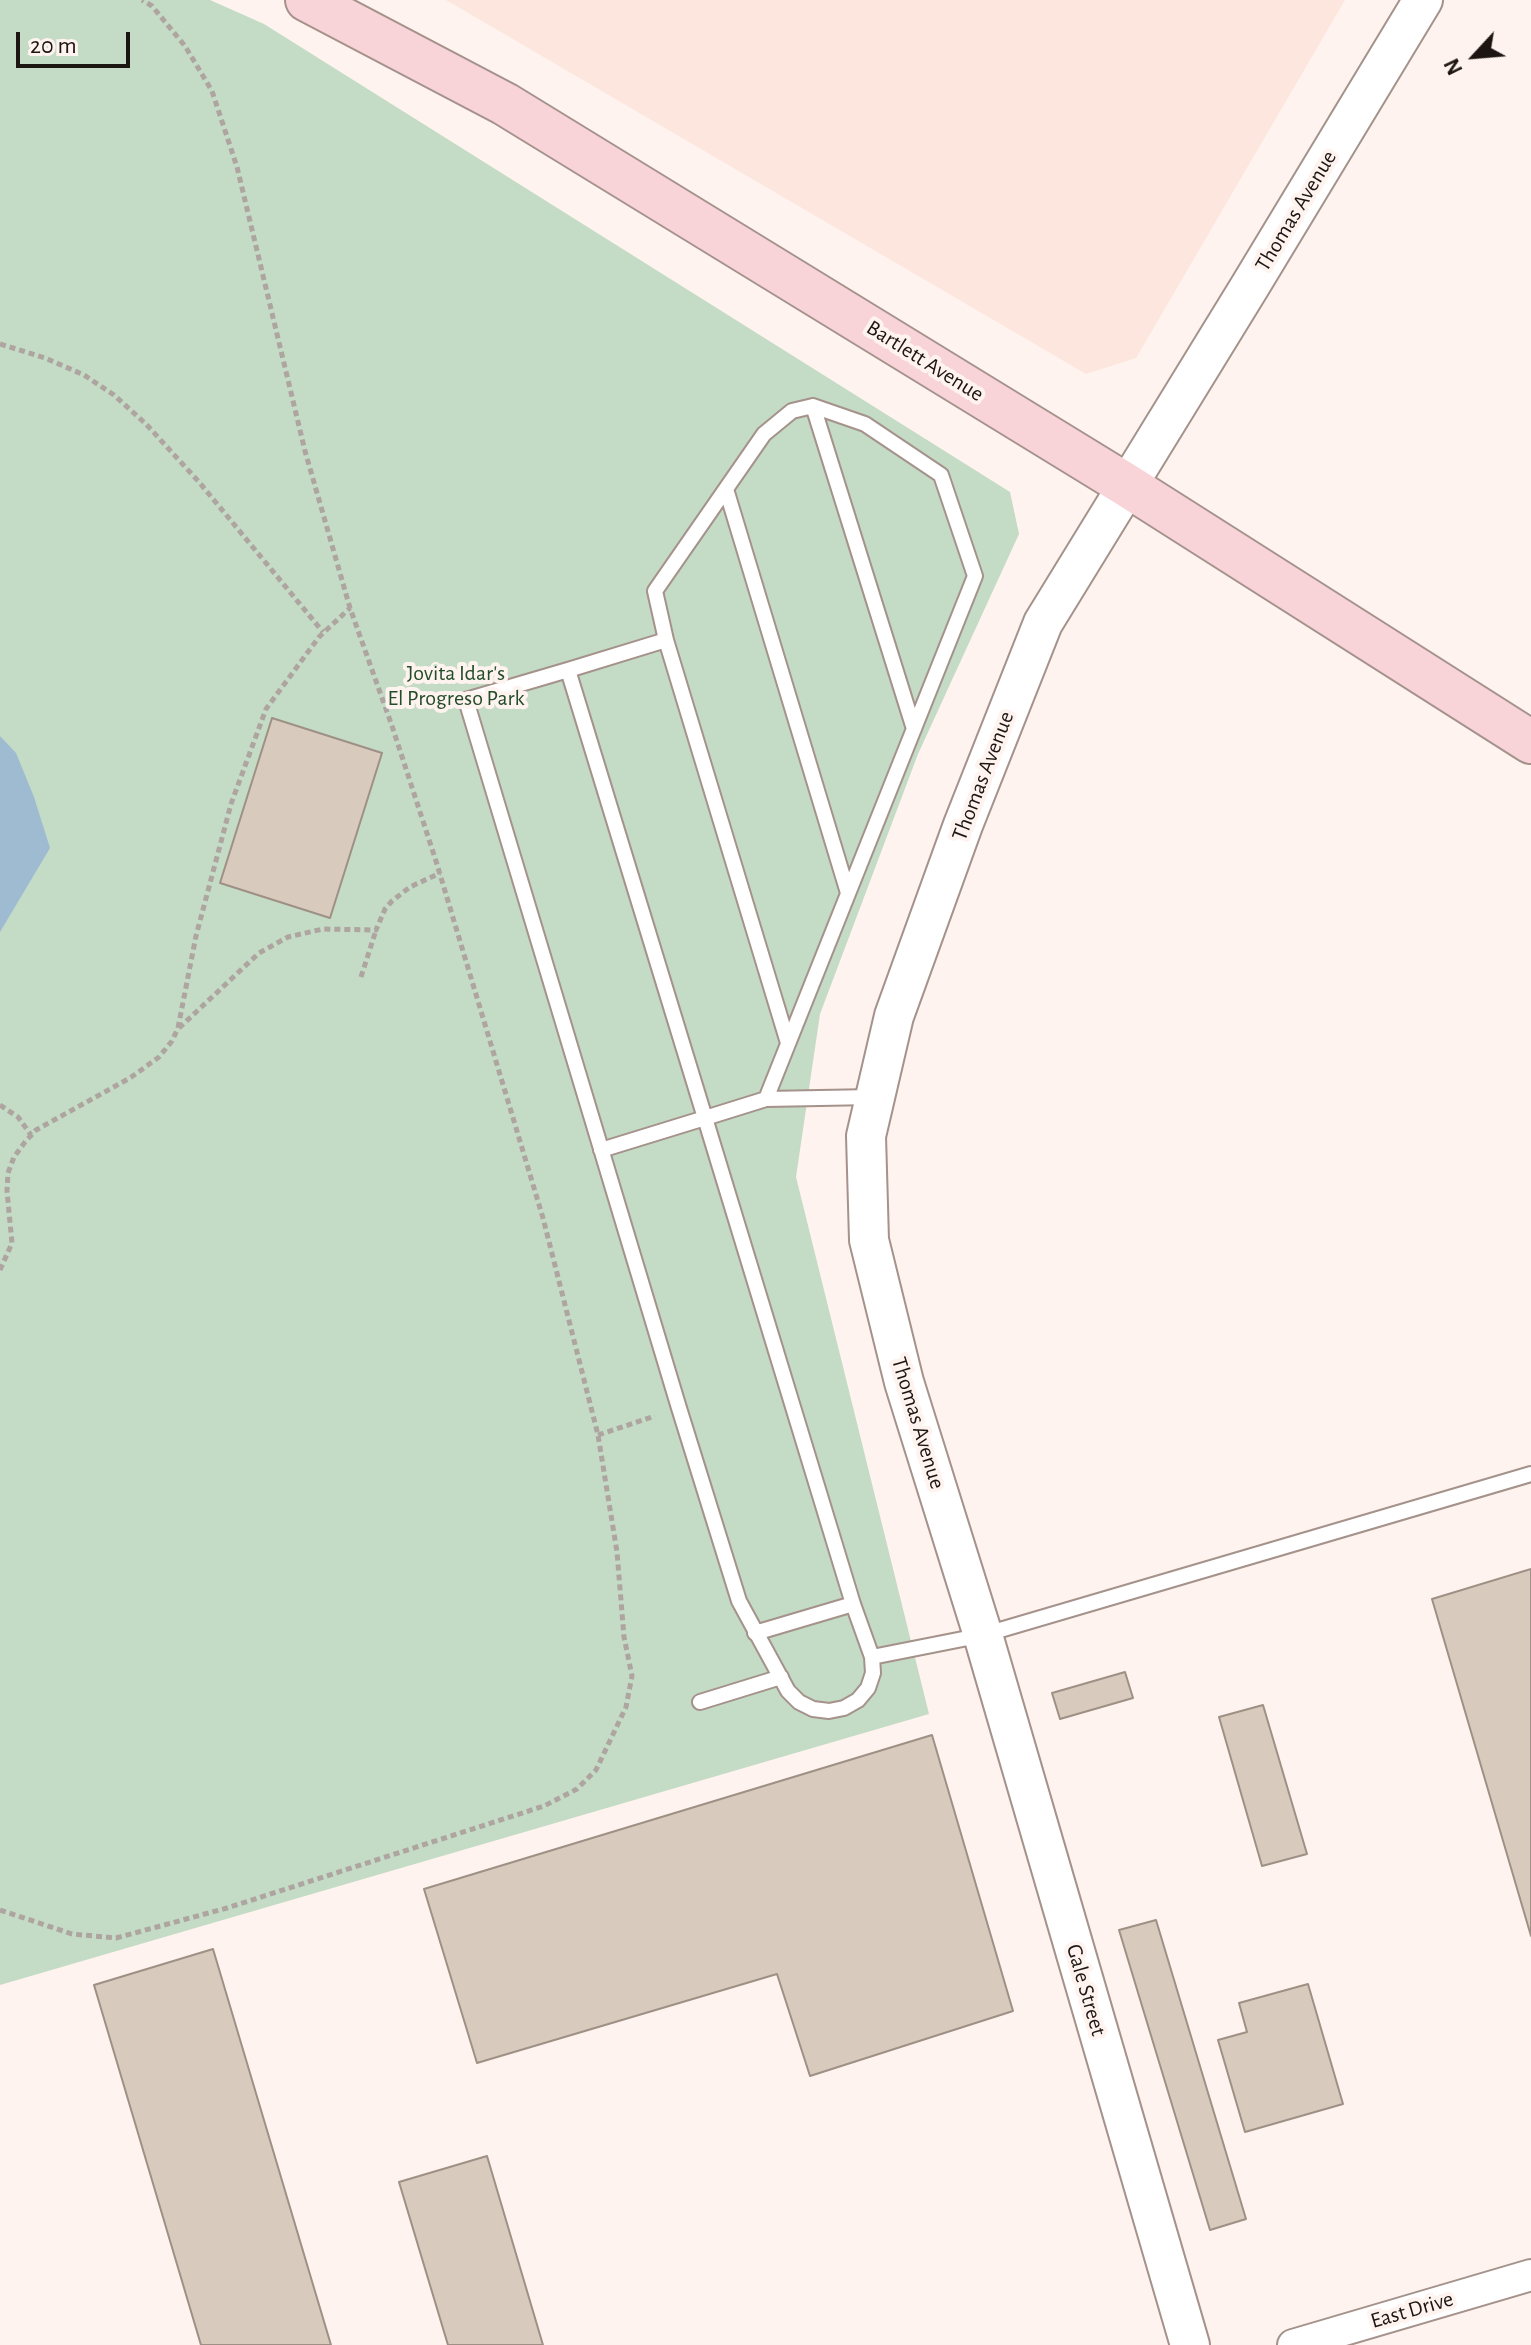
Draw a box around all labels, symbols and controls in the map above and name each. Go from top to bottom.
scale bar [20,16,134,66]
north arrow [1435,16,1515,96]
text: 20 m [30,34,77,58]
text: N [1440,55,1467,78]
street label: Thomas Avenue [1250,146,1342,276]
street label: Bartlett Avenue [862,314,988,408]
park label: Jovita Idar's El Progreso Park [387,660,525,712]
street label: Thomas Avenue [946,708,1020,844]
street label: Thomas Avenue [885,1354,951,1492]
street label: Gale Street [1060,1941,1112,2039]
street label: East Drive [1368,2286,1456,2334]

